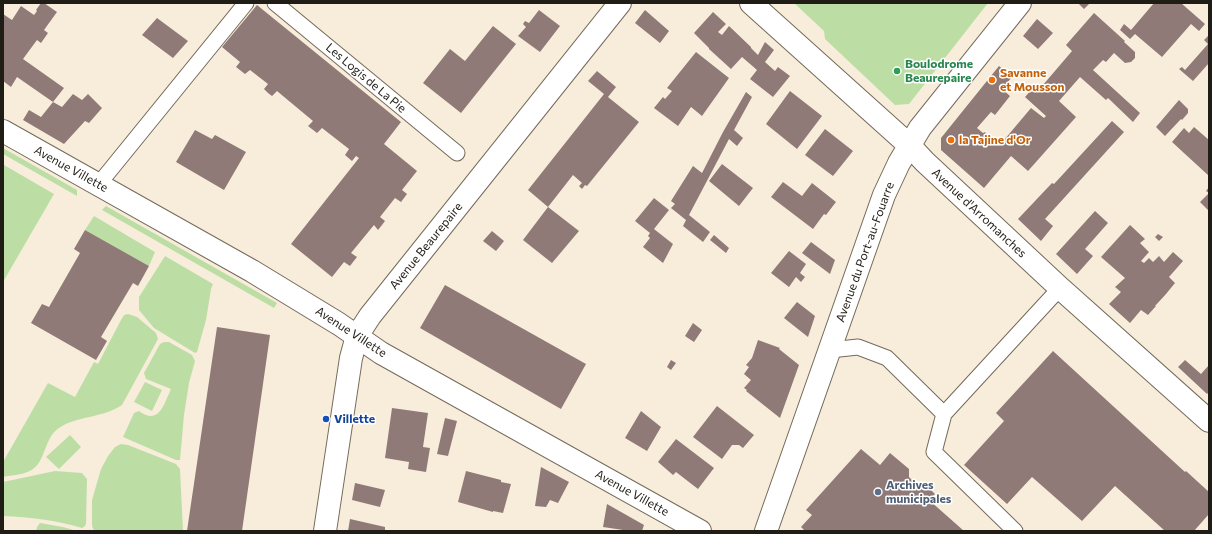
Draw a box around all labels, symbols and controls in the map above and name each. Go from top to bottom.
street label: Les Logis de La Pie [323,40,409,116]
place label: Boulodrome Beaurepaire [905,57,973,85]
marker: Boulodrome Beaurepaire [892,66,902,76]
place label: Savanne et Mousson [1000,66,1064,94]
marker: Savanne et Mousson [987,75,997,85]
place label: la Tajine d'Or [959,133,1031,147]
marker: la Tajine d'Or [946,135,956,145]
street label: Avenue Villette [32,143,110,195]
street label: Avenue d'Arromanches [929,165,1029,261]
street label: Avenue du Port-au-Fouarre [833,180,897,324]
street label: Avenue Beaurepaire [387,200,465,292]
street label: Avenue Villette [313,304,389,360]
place label: Villette [334,412,375,426]
marker: Villette [321,414,331,424]
street label: Avenue Villette [593,467,671,519]
place label: Archives municipales [886,478,951,506]
marker: Archives municipales [873,487,883,497]

